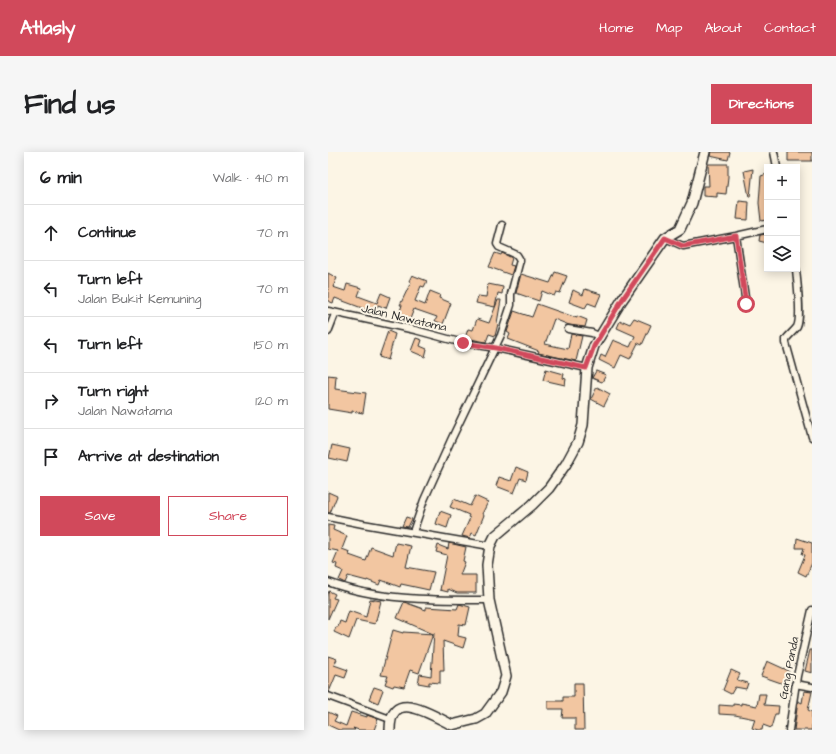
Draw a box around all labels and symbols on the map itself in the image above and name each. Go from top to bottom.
route start [737,295,755,313]
street label: Jalan Nawatama [360,300,448,336]
route end [454,334,472,352]
street label: Gang Panda [775,635,804,701]

